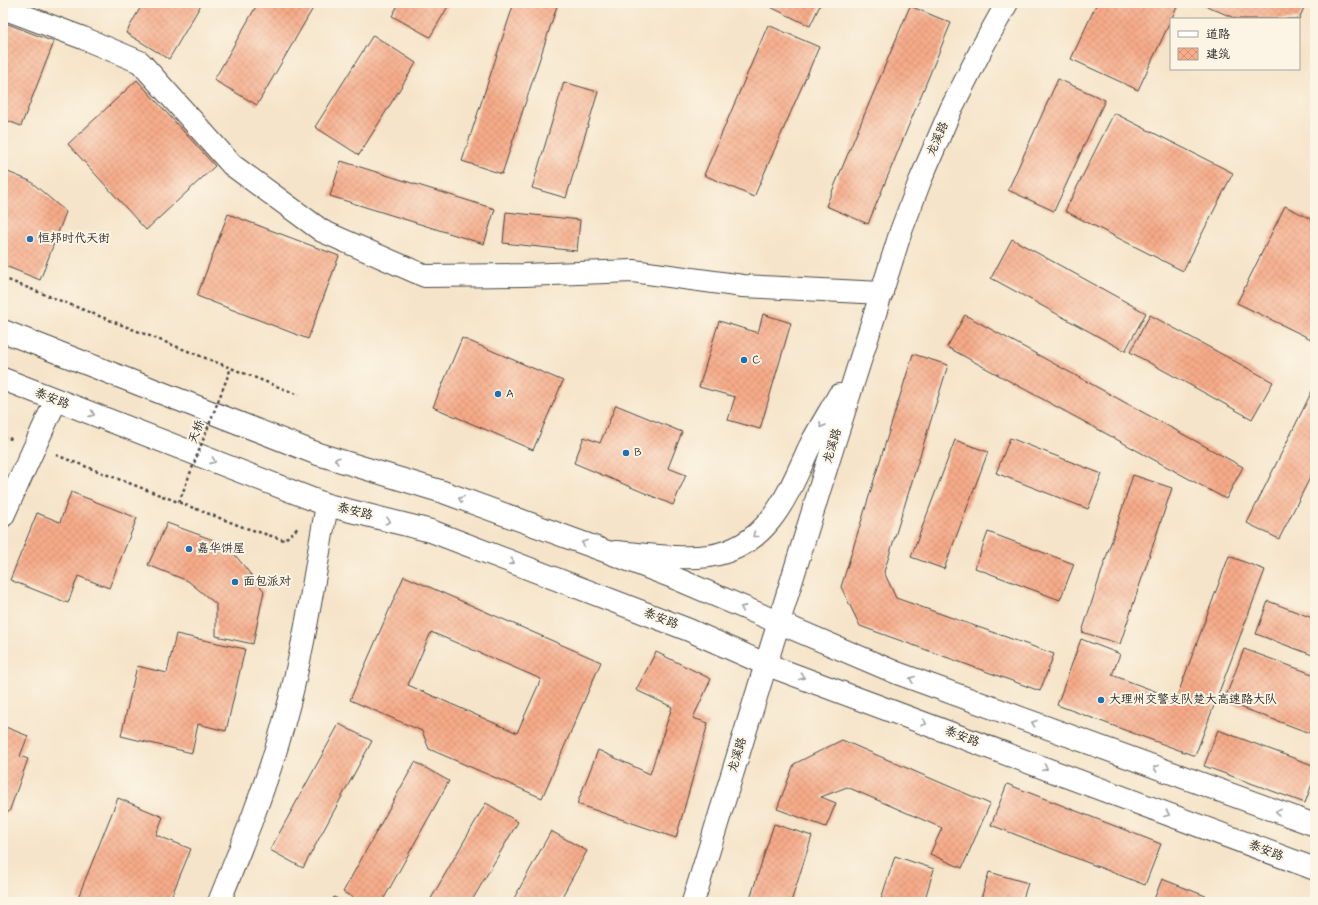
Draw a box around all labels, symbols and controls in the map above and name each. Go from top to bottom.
legend [1170,18,1300,70]
text: 道路 [1206,27,1230,43]
text: 建筑 [1206,47,1230,63]
street label: 龙溪路 [923,119,953,159]
place label: 恒邦时代天街 [38,231,110,247]
marker: 恒邦时代天街 [25,234,35,244]
place label: C [752,352,761,368]
marker: C [739,355,749,365]
street label: 泰安路 [32,385,72,413]
place label: A [506,386,514,402]
marker: A [493,389,503,399]
one-way arrow [88,409,95,417]
street label: 天桥 [185,417,209,446]
one-way arrow [820,421,827,428]
street label: 龙溪路 [820,426,846,466]
place label: B [634,445,642,461]
marker: B [621,448,631,458]
one-way arrow [334,456,341,465]
one-way arrow [209,457,216,465]
one-way arrow [458,495,465,504]
street label: 泰安路 [336,500,374,524]
one-way arrow [385,516,392,524]
one-way arrow [753,530,760,537]
one-way arrow [580,539,587,548]
place label: 嘉华饼屋 [197,541,245,557]
marker: 嘉华饼屋 [184,544,194,554]
one-way arrow [508,557,515,565]
place label: 面包派对 [243,574,291,590]
marker: 面包派对 [230,577,240,587]
street label: 泰安路 [641,605,681,633]
one-way arrow [740,605,747,613]
one-way arrow [798,673,805,681]
one-way arrow [908,675,915,683]
place label: 大理州交警支队楚大高速路大队 [1109,692,1277,708]
marker: 大理州交警支队楚大高速路大队 [1096,695,1106,705]
one-way arrow [920,718,927,726]
one-way arrow [1031,720,1038,728]
street label: 泰安路 [942,723,982,751]
street label: 龙溪路 [725,735,751,775]
one-way arrow [1042,764,1049,772]
one-way arrow [1153,764,1160,772]
one-way arrow [1275,808,1282,817]
one-way arrow [1164,809,1171,817]
street label: 泰安路 [1246,837,1286,865]

